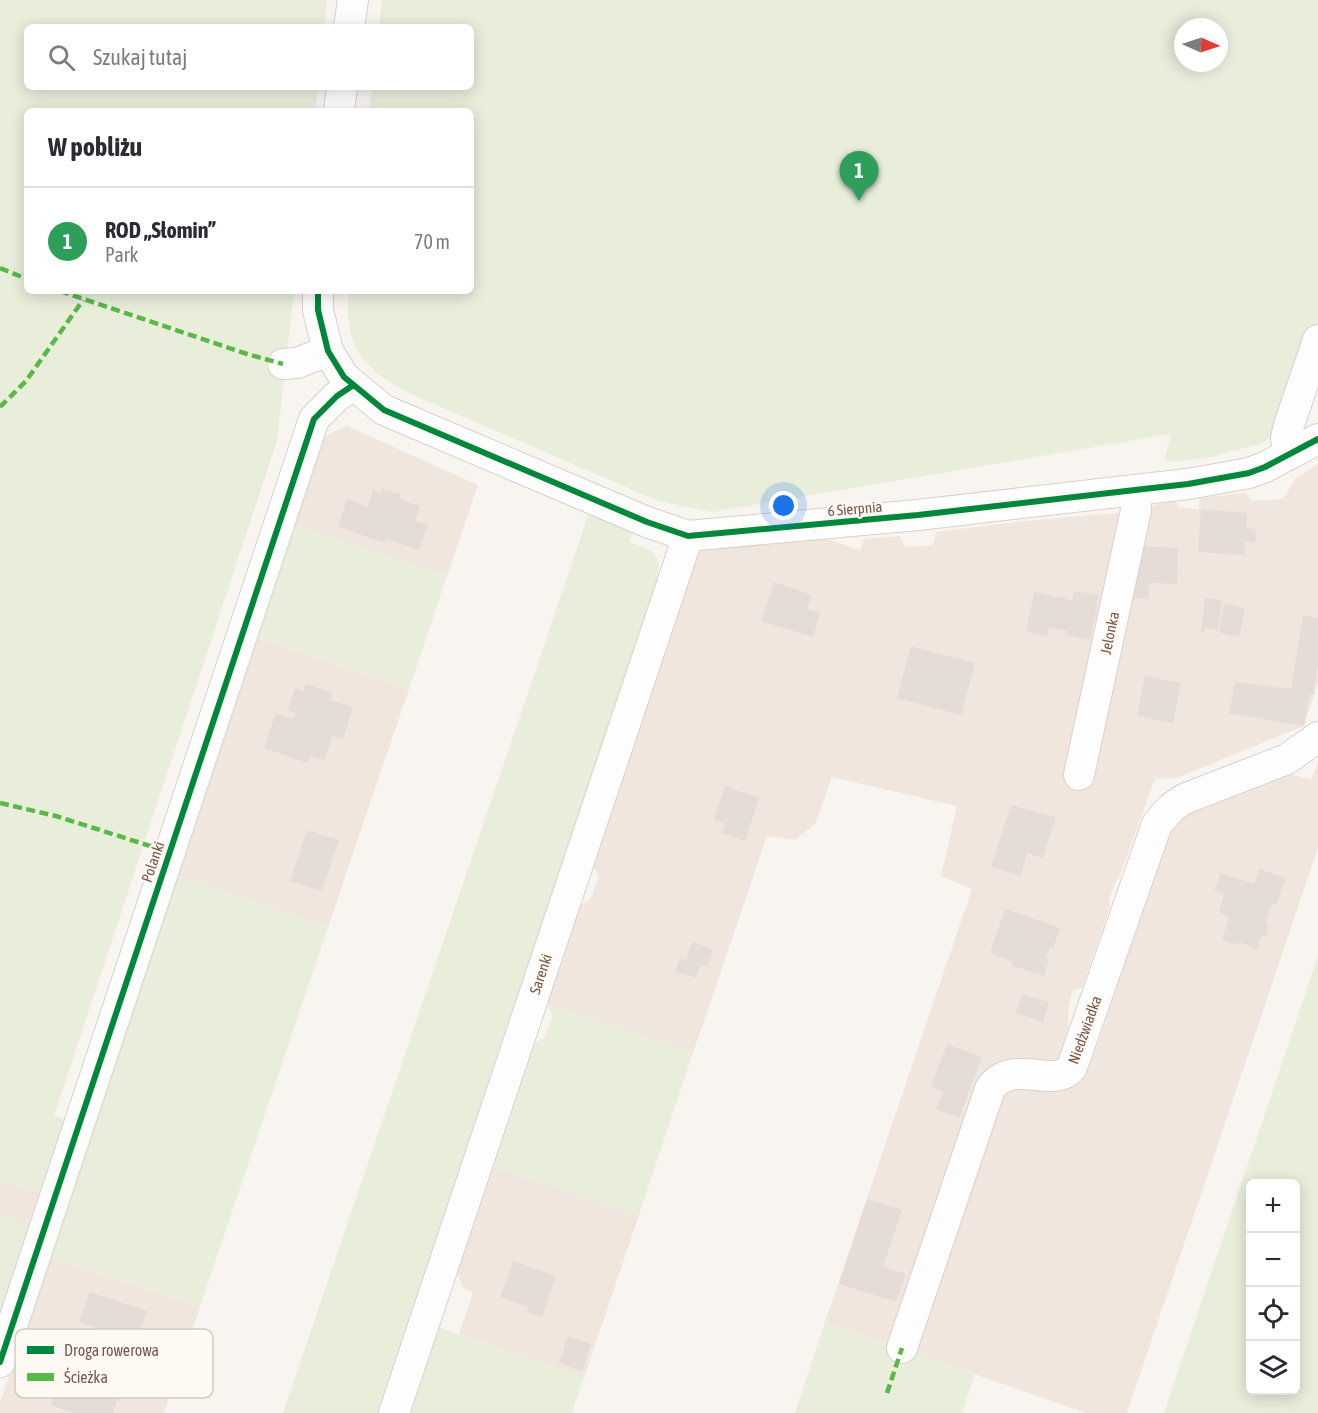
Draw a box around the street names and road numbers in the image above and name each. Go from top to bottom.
street label: 6 Sierpnia [827,498,883,519]
street label: Jelonka [1097,610,1122,656]
street label: Polanki [138,839,167,884]
street label: Sarenki [526,952,555,996]
street label: Niedźwiadka [1064,993,1105,1066]

